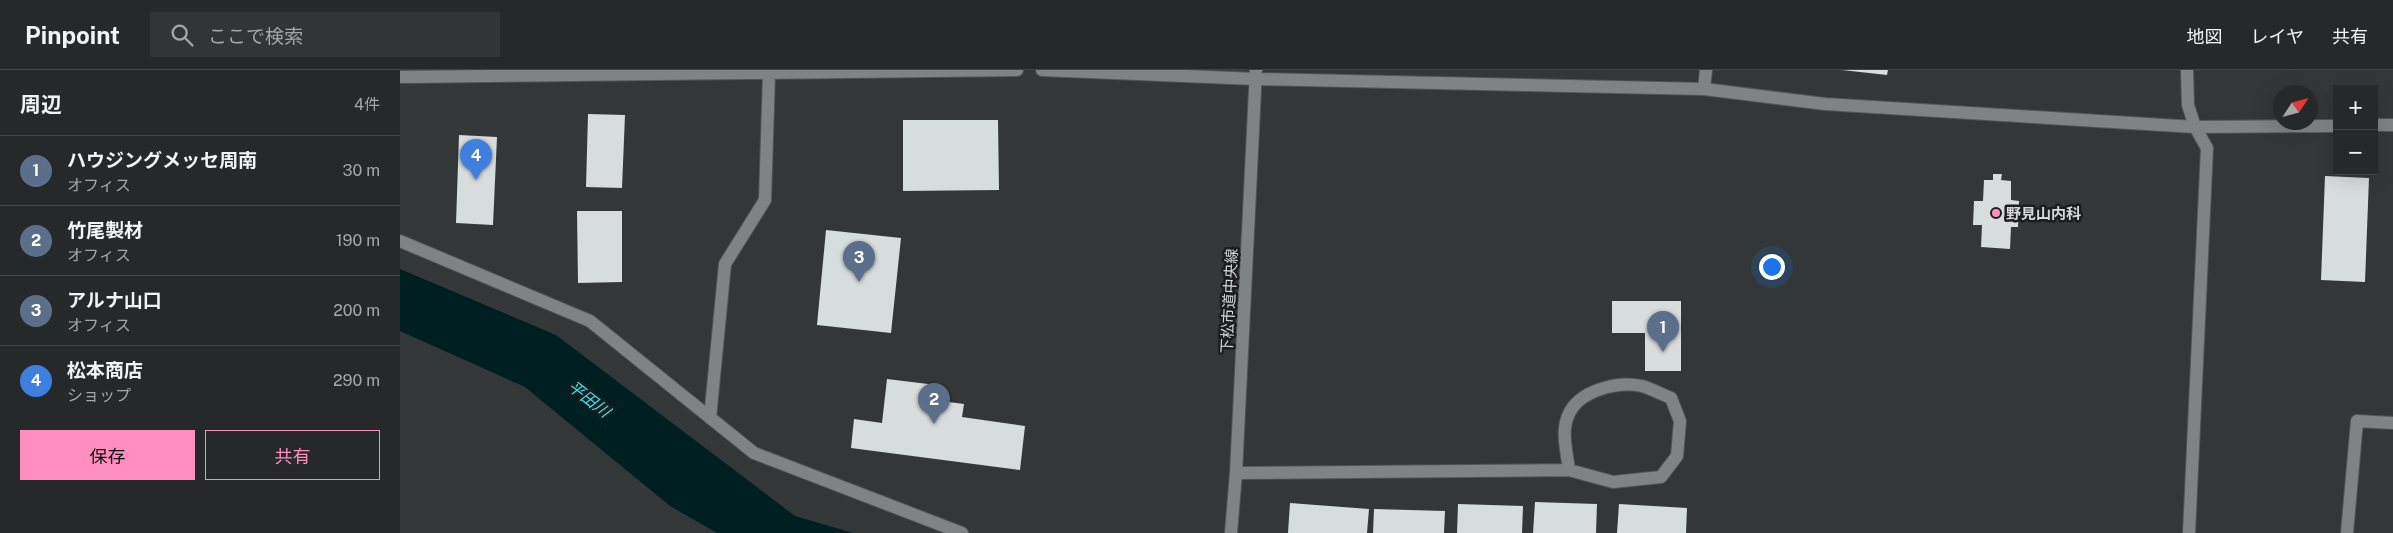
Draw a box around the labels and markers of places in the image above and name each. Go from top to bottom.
pin: 4 [460,139,492,180]
place label: 野見山内科 [2006,205,2081,222]
marker: 野見山内科 [1990,207,2002,219]
pin: 3 [843,241,875,282]
pin: 1 [1647,311,1679,352]
pin: 2 [918,383,950,424]

